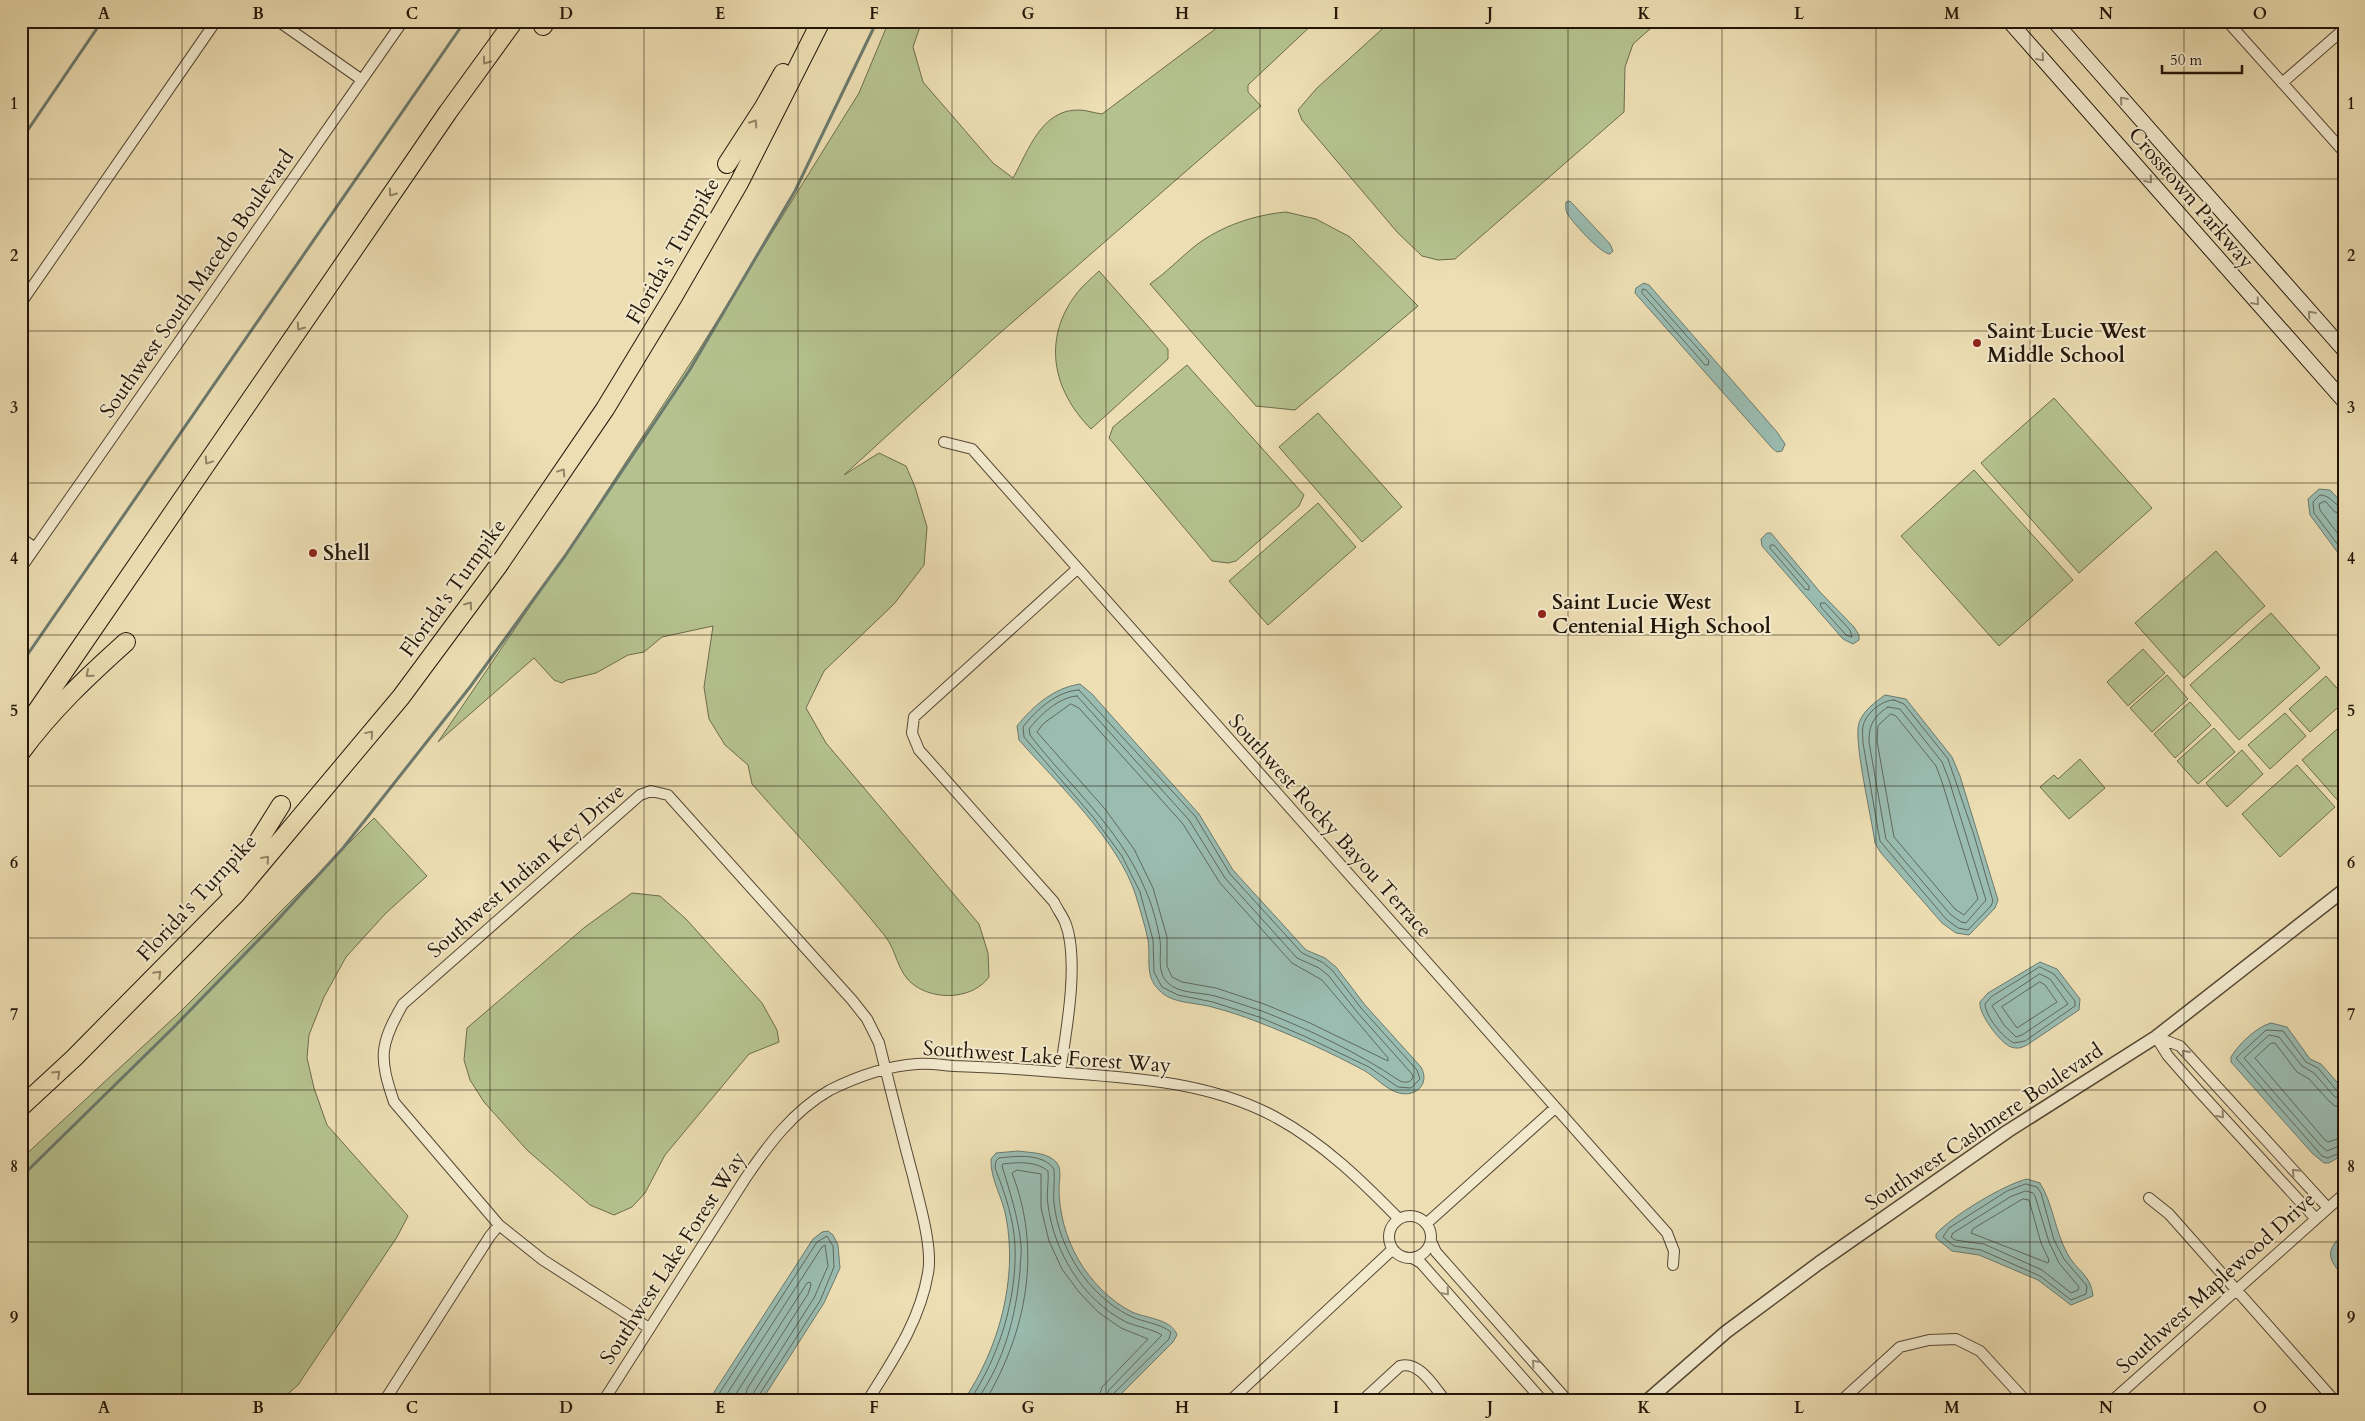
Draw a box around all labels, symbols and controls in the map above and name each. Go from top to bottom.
text: A [98,3,110,25]
text: B [252,3,264,25]
text: C [406,3,418,25]
text: D [559,3,573,25]
text: E [715,3,725,25]
text: F [869,3,879,25]
text: G [1021,3,1035,25]
text: H [1175,3,1189,25]
text: I [1333,3,1339,25]
text: J [1485,3,1493,25]
text: K [1638,3,1651,25]
text: L [1794,3,1805,25]
text: M [1944,3,1960,25]
text: N [2099,3,2113,25]
text: O [2253,3,2267,25]
scale bar [2162,42,2242,74]
text: 50 m [2170,50,2202,70]
one-way arrow [2035,52,2044,61]
one-way arrow [483,55,491,64]
text: 1 [10,93,18,115]
text: 1 [2347,93,2355,115]
one-way arrow [2120,96,2129,105]
one-way arrow [747,119,757,128]
street label: Crosstown Parkway [2121,121,2261,275]
street label: Southwest South Macedo Boulevard [93,144,301,424]
street label: Florida's Turnpike [619,173,727,329]
one-way arrow [2143,174,2152,183]
one-way arrow [389,188,398,197]
text: 2 [10,245,18,267]
text: 2 [2347,245,2355,267]
one-way arrow [2250,296,2259,305]
one-way arrow [2308,310,2317,319]
place label: Saint Lucie West Middle School [1987,317,2147,370]
one-way arrow [297,322,306,331]
marker: Saint Lucie West Middle School [1971,337,1983,349]
text: 3 [10,397,18,419]
text: 3 [2347,397,2355,419]
one-way arrow [205,456,214,465]
one-way arrow [556,468,565,478]
street label: Florida's Turnpike [393,513,513,663]
place label: Shell [323,539,370,568]
marker: Shell [307,547,319,559]
text: 4 [10,548,18,570]
text: 4 [2347,548,2355,570]
place label: Saint Lucie West Centenial High School [1552,588,1771,641]
one-way arrow [463,601,472,611]
marker: Saint Lucie West Centenial High School [1536,608,1548,620]
one-way arrow [86,669,95,677]
text: 5 [10,700,18,722]
text: 5 [2347,700,2355,722]
street label: Southwest Rocky Bayou Terrace [1221,708,1439,944]
one-way arrow [365,731,374,740]
street label: Southwest Indian Key Drive [421,777,631,965]
street label: Florida's Turnpike [130,828,264,968]
text: 6 [10,852,18,874]
text: 6 [2347,852,2355,874]
one-way arrow [260,855,269,864]
one-way arrow [152,971,161,980]
text: 7 [10,1004,18,1026]
text: 7 [2347,1004,2355,1026]
street label: Southwest Lake Forest Way [922,1034,1172,1080]
street label: Southwest Cashmere Boulevard [1859,1036,2109,1218]
one-way arrow [2182,1049,2191,1058]
one-way arrow [51,1071,60,1080]
one-way arrow [2215,1109,2224,1118]
street label: Southwest Lake Forest Way [593,1146,753,1370]
text: 8 [10,1156,18,1178]
text: 8 [2347,1156,2355,1178]
one-way arrow [2292,1169,2301,1178]
street label: Southwest Maplewood Drive [2110,1185,2322,1381]
one-way arrow [1441,1286,1450,1295]
text: 9 [10,1307,18,1329]
text: 9 [2347,1307,2355,1329]
one-way arrow [1531,1360,1540,1369]
text: A [98,1397,110,1419]
text: B [252,1397,264,1419]
text: C [406,1397,418,1419]
text: D [559,1397,573,1419]
text: E [715,1397,725,1419]
text: F [869,1397,879,1419]
text: G [1021,1397,1035,1419]
text: H [1175,1397,1189,1419]
text: I [1333,1397,1339,1419]
text: J [1485,1397,1493,1419]
text: K [1638,1397,1651,1419]
text: L [1794,1397,1805,1419]
text: M [1944,1397,1960,1419]
text: N [2099,1397,2113,1419]
text: O [2253,1397,2267,1419]

